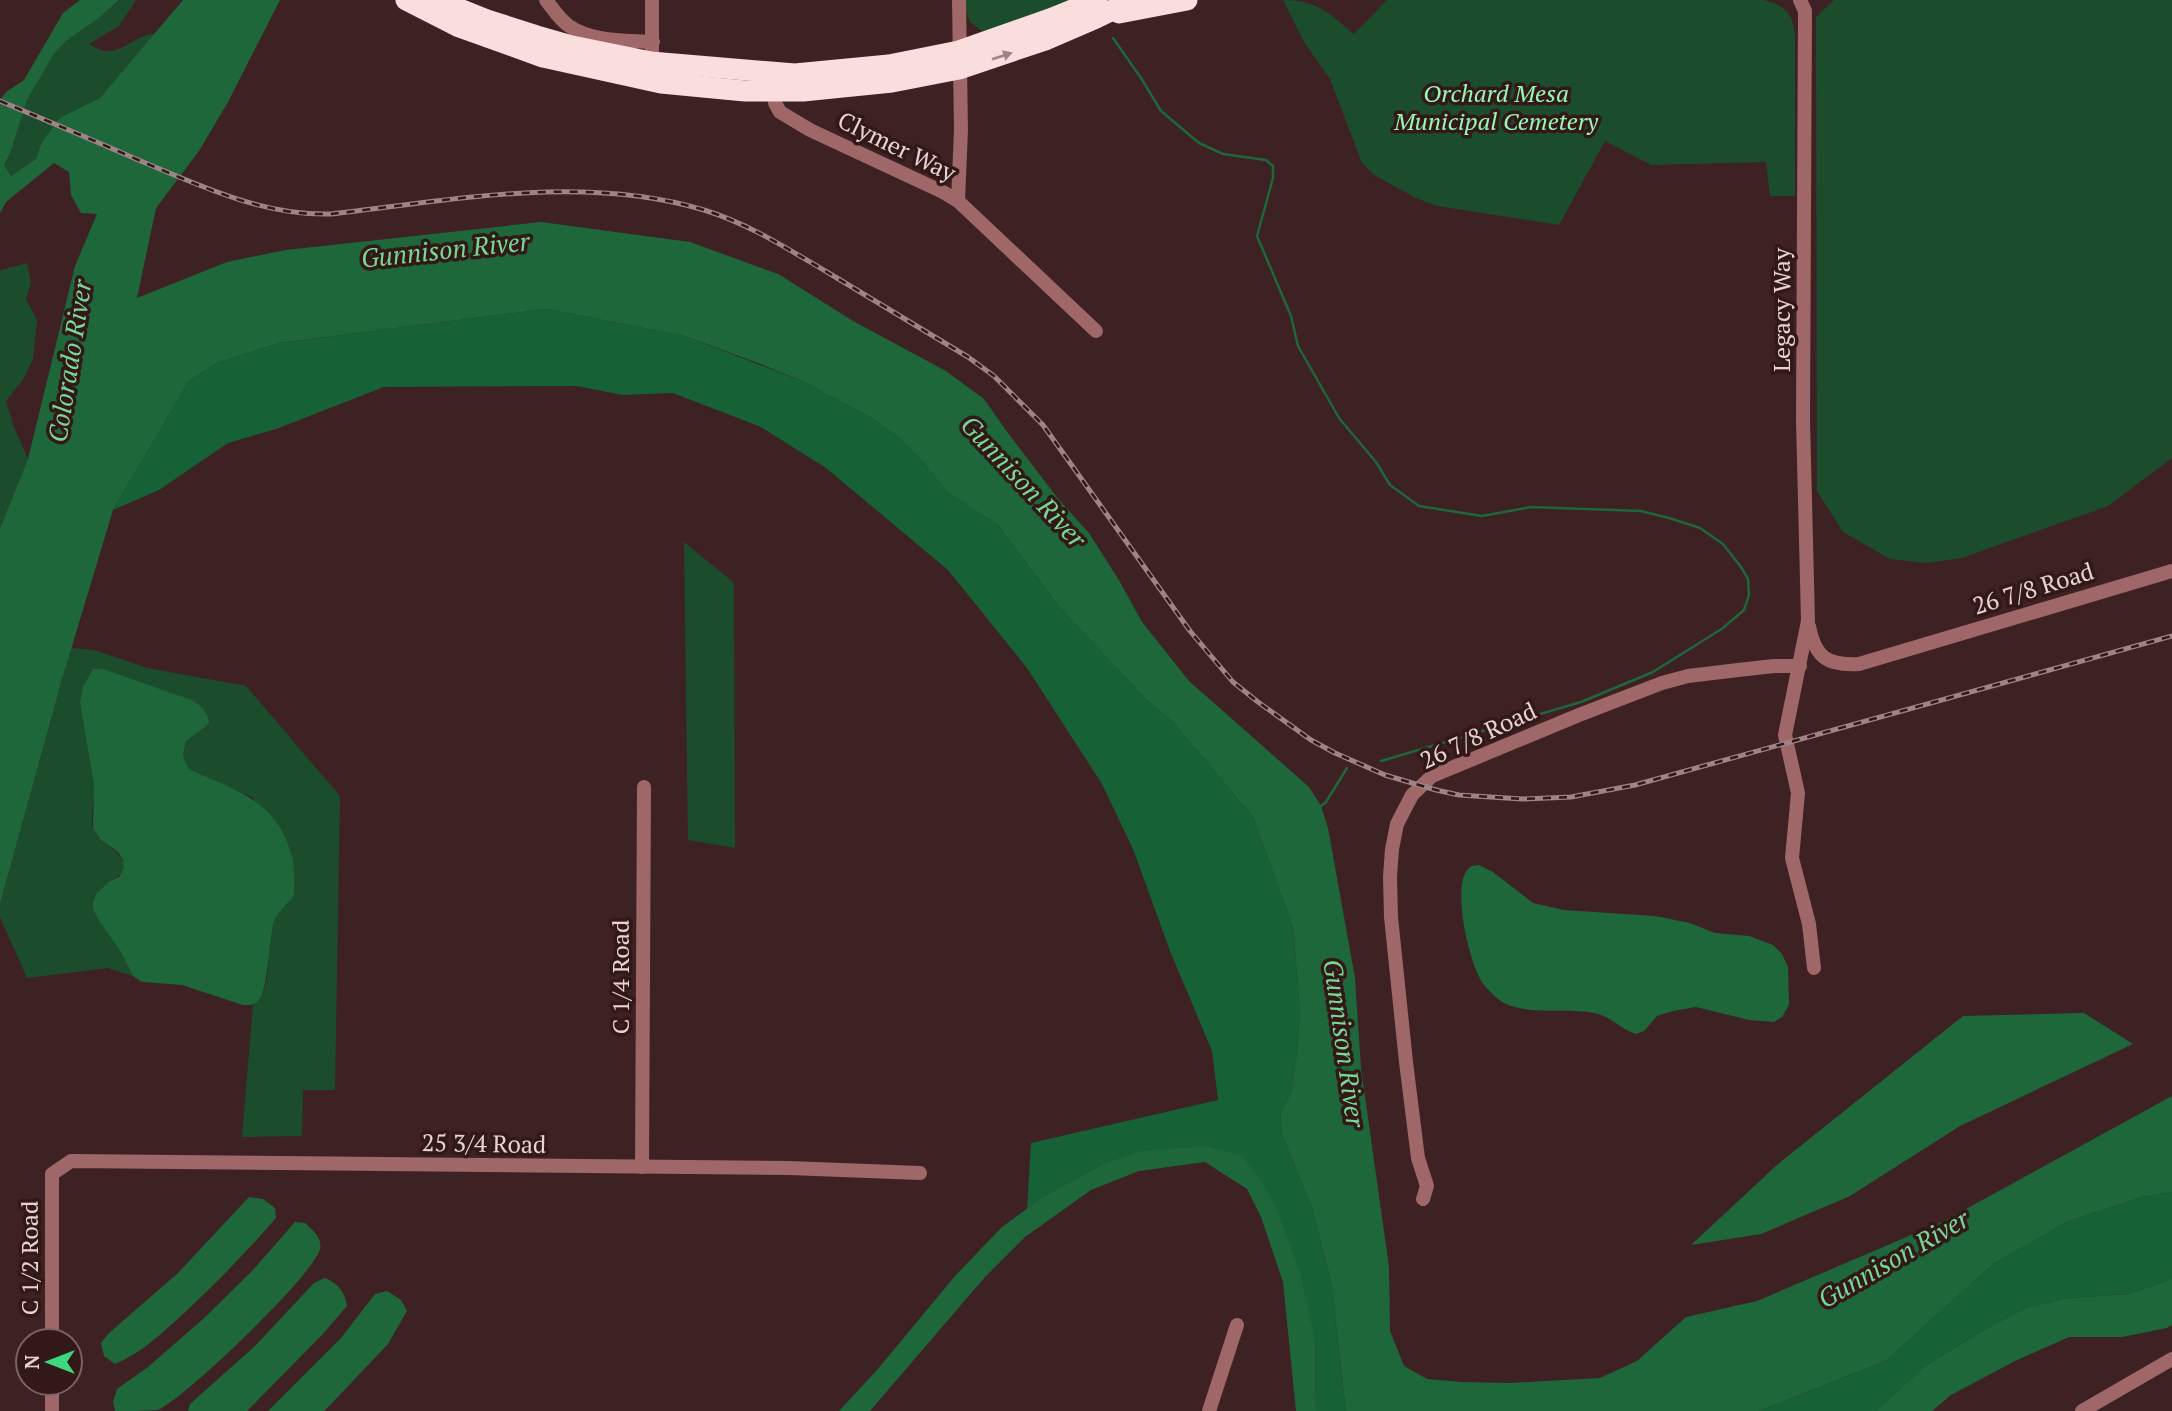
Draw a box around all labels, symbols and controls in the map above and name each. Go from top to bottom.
one-way arrow [992,50,1013,61]
park label: Orchard Mesa Municipal Cemetery [1393,77,1599,137]
street label: Clymer Way [833,104,962,189]
water label: Gunnison River [359,223,532,275]
street label: Legacy Way [1765,247,1797,372]
water label: Colorado River [39,276,99,445]
water label: Gunnison River [954,408,1095,555]
street label: 26 7/8 Road [1969,554,2097,622]
street label: 26 7/8 Road [1415,694,1541,776]
street label: C 1/4 Road [604,920,636,1034]
water label: Gunnison River [1316,957,1374,1130]
street label: 25 3/4 Road [421,1126,547,1160]
street label: C 1/2 Road [13,1201,45,1315]
water label: Gunnison River [1811,1201,1976,1315]
north arrow [14,1327,84,1397]
text: N [19,1354,44,1369]

